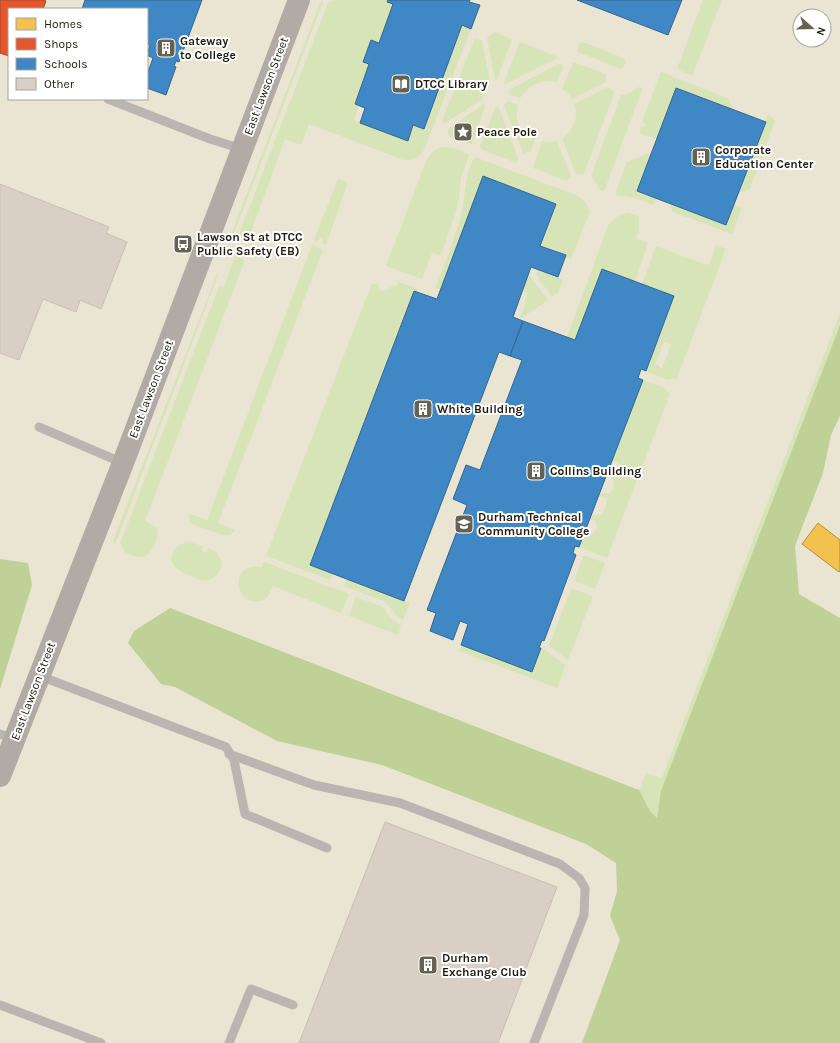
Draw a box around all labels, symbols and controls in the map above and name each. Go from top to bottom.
legend [8,8,148,100]
north arrow [792,8,832,48]
text: Homes [44,17,82,31]
text: N [813,25,828,37]
place label: Gateway to College [180,34,236,62]
street label: East Lawson Street [241,35,291,137]
text: Shops [44,37,78,51]
building icon: Gateway to College [155,37,177,59]
text: Schools [44,57,87,71]
library icon: DTCC Library [390,73,412,95]
text: Other [44,77,75,91]
place label: DTCC Library [415,77,488,91]
place icon: Peace Pole [452,121,474,143]
place label: Peace Pole [477,125,537,139]
place label: Corporate Education Center [715,143,814,171]
building icon: Corporate Education Center [690,146,712,168]
place label: Lawson St at DTCC Public Safety (EB) [197,230,303,258]
bus stop icon: Lawson St at DTCC Public Safety (EB) [172,233,194,255]
street label: East Lawson Street [126,338,176,440]
building icon: White Building [412,398,434,420]
place label: White Building [437,402,523,416]
building icon: Collins Building [525,460,547,482]
place label: Collins Building [550,464,641,478]
place label: Durham Technical Community College [478,510,589,538]
school or university icon: Durham Technical Community College [453,513,475,535]
street label: East Lawson Street [8,640,58,742]
place label: Durham Exchange Club [442,951,527,979]
building icon: Durham Exchange Club [417,954,439,976]

